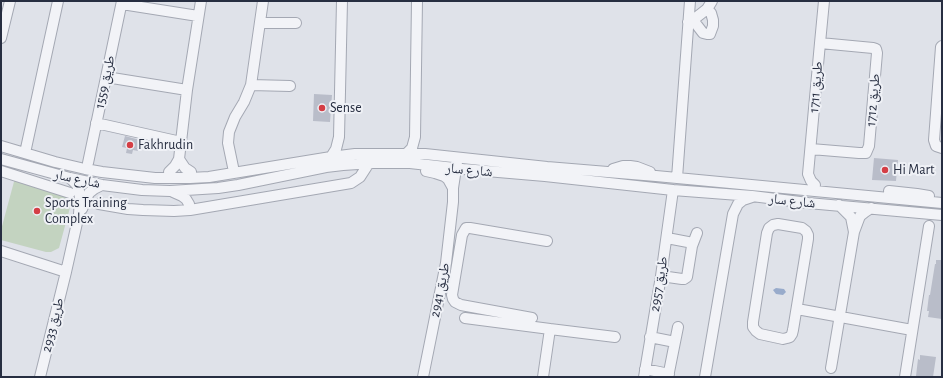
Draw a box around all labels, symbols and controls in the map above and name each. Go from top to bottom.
street label: طريق 1559 [91,54,119,110]
street label: طريق 1711 [805,61,827,113]
street label: طريق 1712 [862,73,884,127]
place label: Sense [330,100,362,116]
marker: Sense [317,103,327,113]
place label: Fakhrudin [138,137,193,153]
marker: Fakhrudin [125,140,135,150]
street label: شارع سار [445,160,493,180]
place label: Hi Mart [893,162,934,178]
marker: Hi Mart [880,165,890,175]
street label: شارع سار [52,166,102,192]
street label: شارع سار [768,190,816,212]
place label: Sports Training Complex [45,195,127,228]
marker: Sports Training Complex [32,206,42,216]
street label: طريق 2957 [646,255,672,313]
street label: طريق 2941 [426,261,454,319]
street label: طريق 2933 [38,296,68,354]

